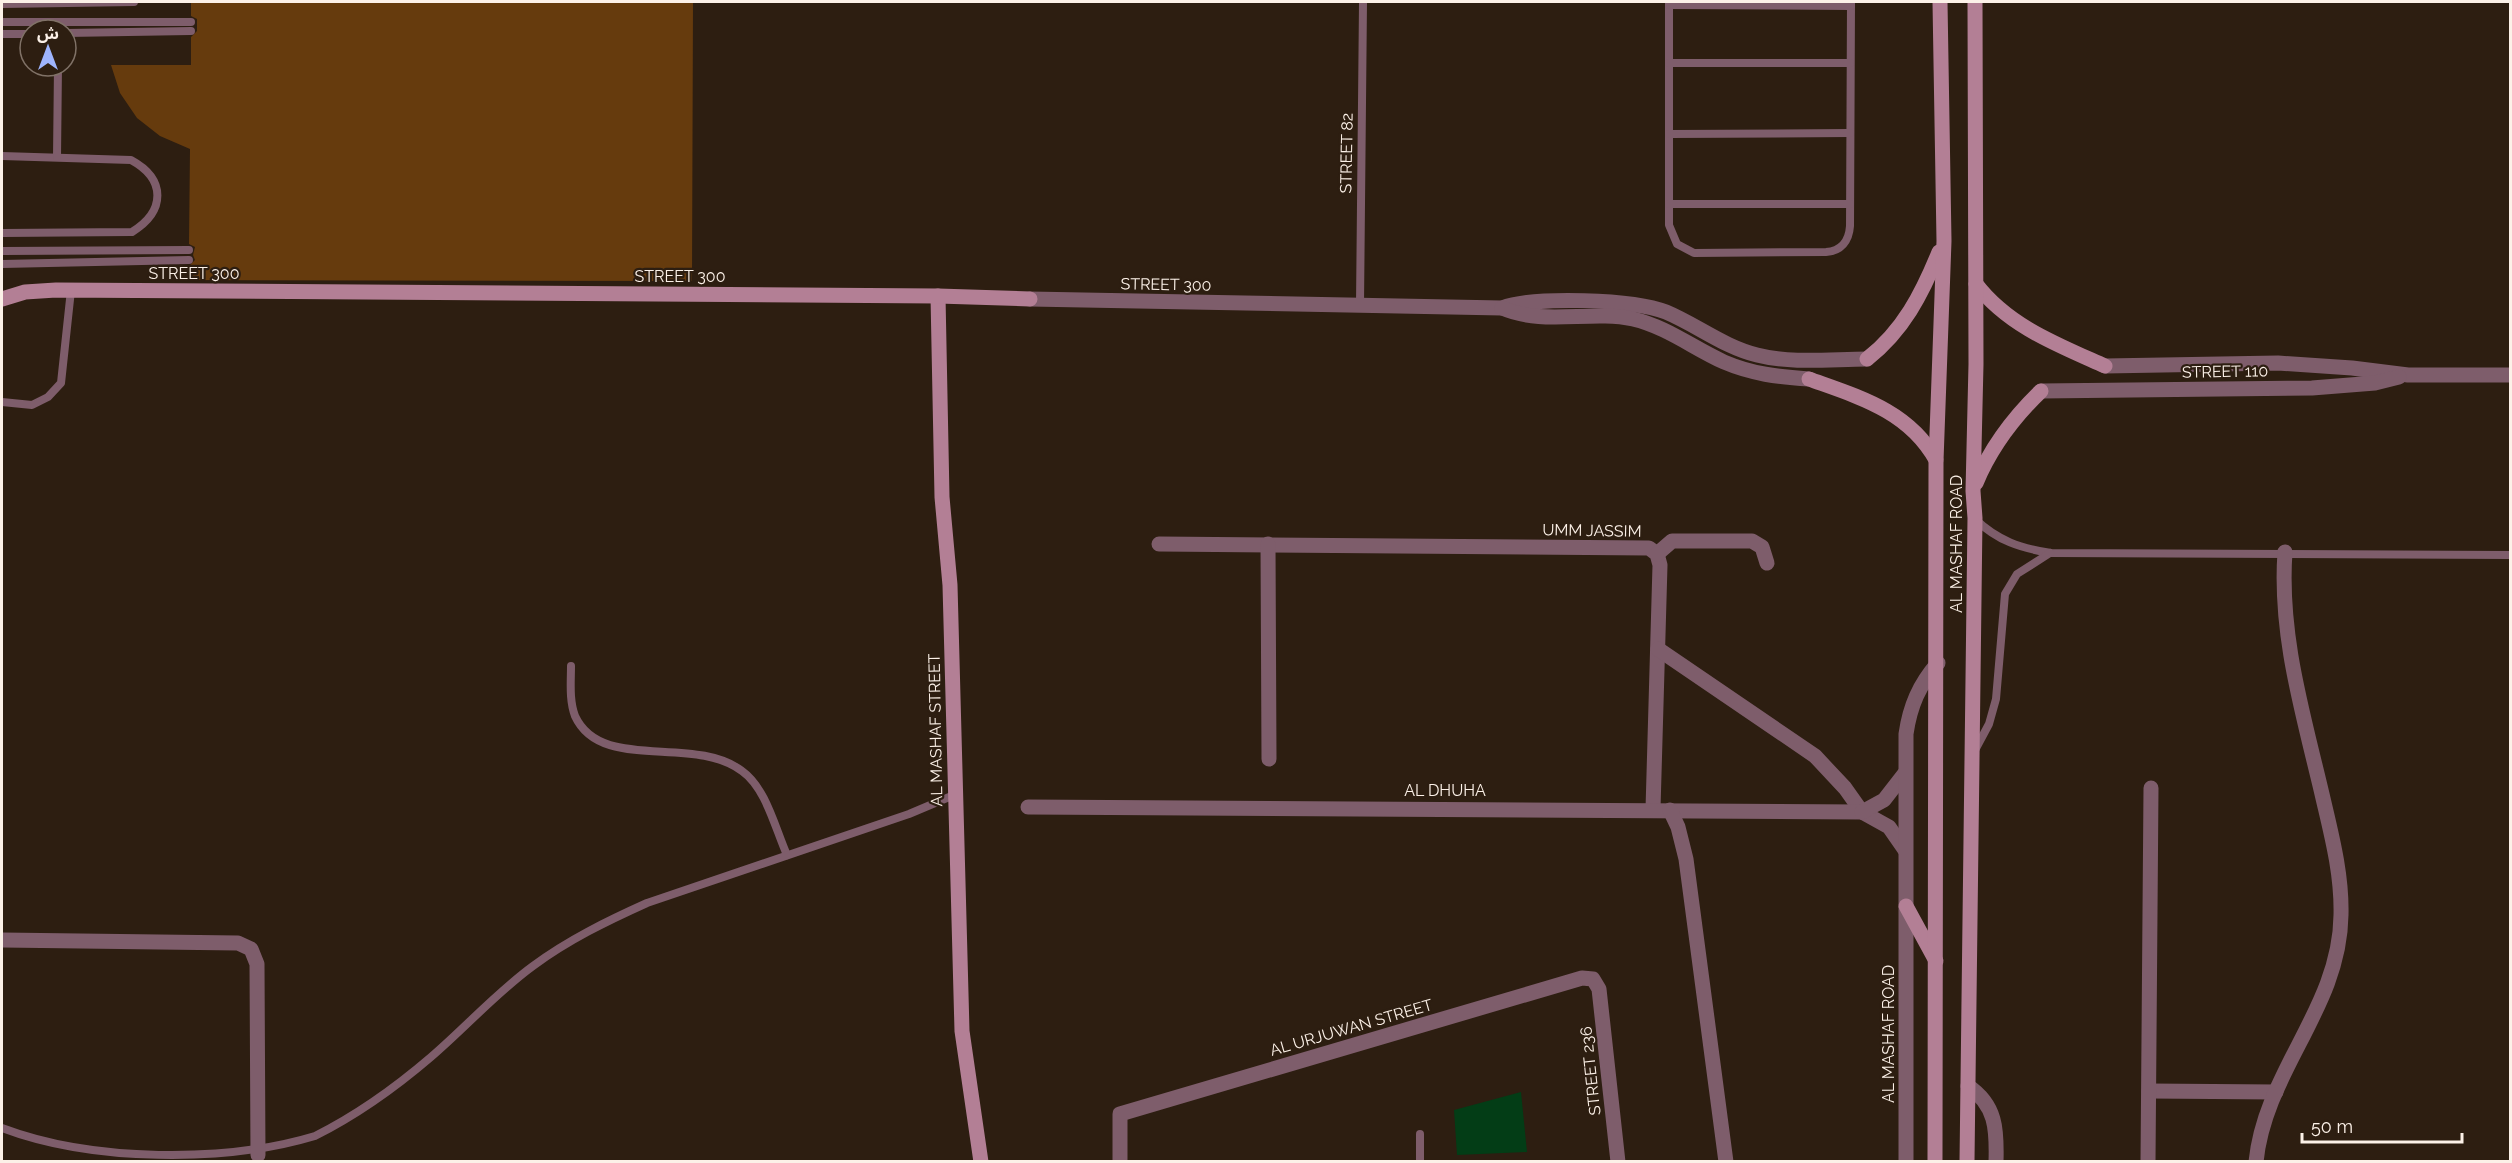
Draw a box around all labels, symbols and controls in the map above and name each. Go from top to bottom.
north arrow [18,18,78,78]
text: ش [37,24,59,43]
street label: STREET 82 [1336,113,1357,193]
street label: STREET 300 [149,264,239,283]
street label: STREET 300 [635,267,725,286]
street label: STREET 300 [1120,274,1212,295]
street label: STREET 110 [2182,361,2268,382]
street label: AL MASHAF ROAD [1947,475,1966,613]
street label: UMM JASSIM [1542,520,1642,541]
street label: AL MASHAF STREET [925,653,946,807]
street label: AL DHUHA [1404,781,1486,800]
street label: AL MASHAF ROAD [1879,965,1898,1103]
street label: AL URJUWAN STREET [1268,995,1435,1060]
street label: STREET 236 [1576,1026,1605,1116]
scale bar [2302,1106,2462,1144]
text: 50 m [2311,1116,2353,1137]

